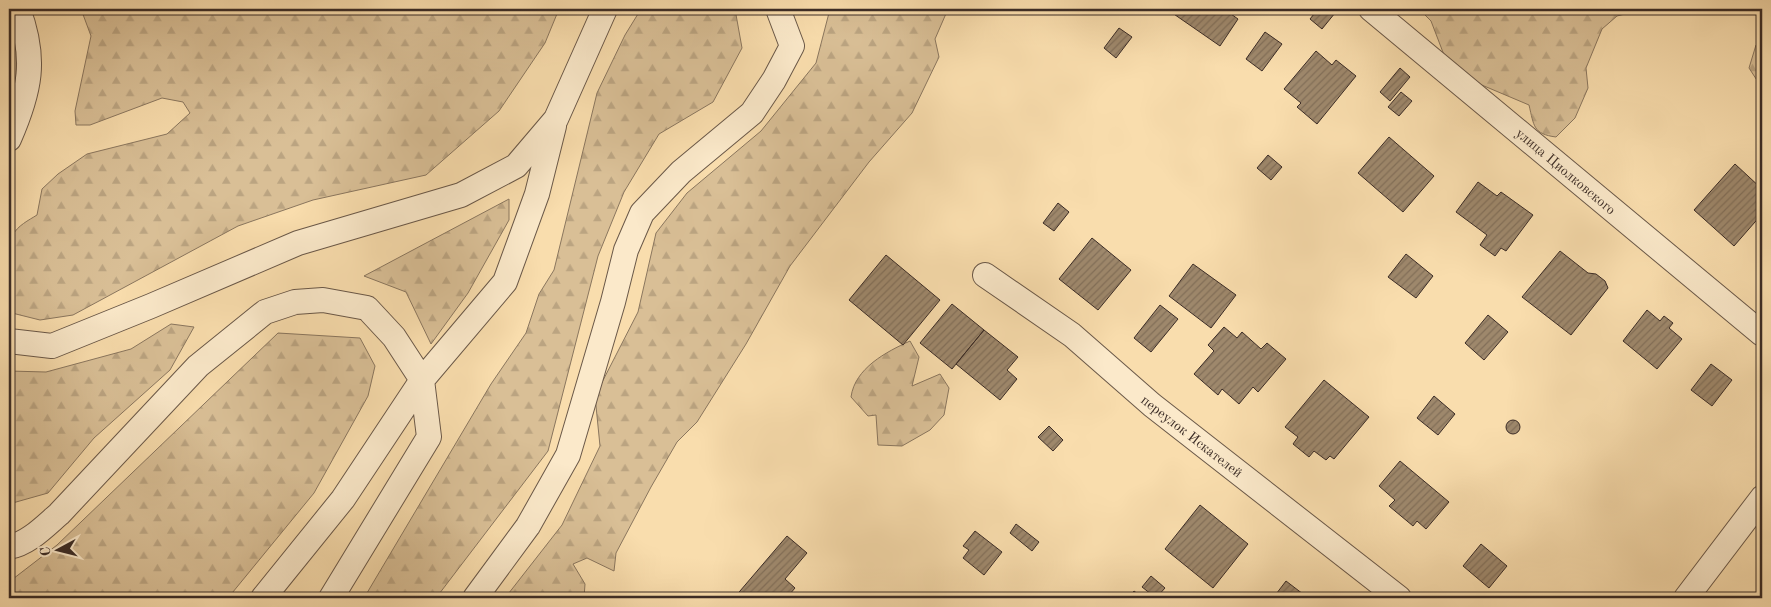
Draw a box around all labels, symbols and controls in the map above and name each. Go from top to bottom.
street label: улица Циолковского [1513,126,1618,218]
street label: переулок Искателей [1138,393,1245,481]
north arrow [32,524,82,574]
text: С [39,546,54,557]

